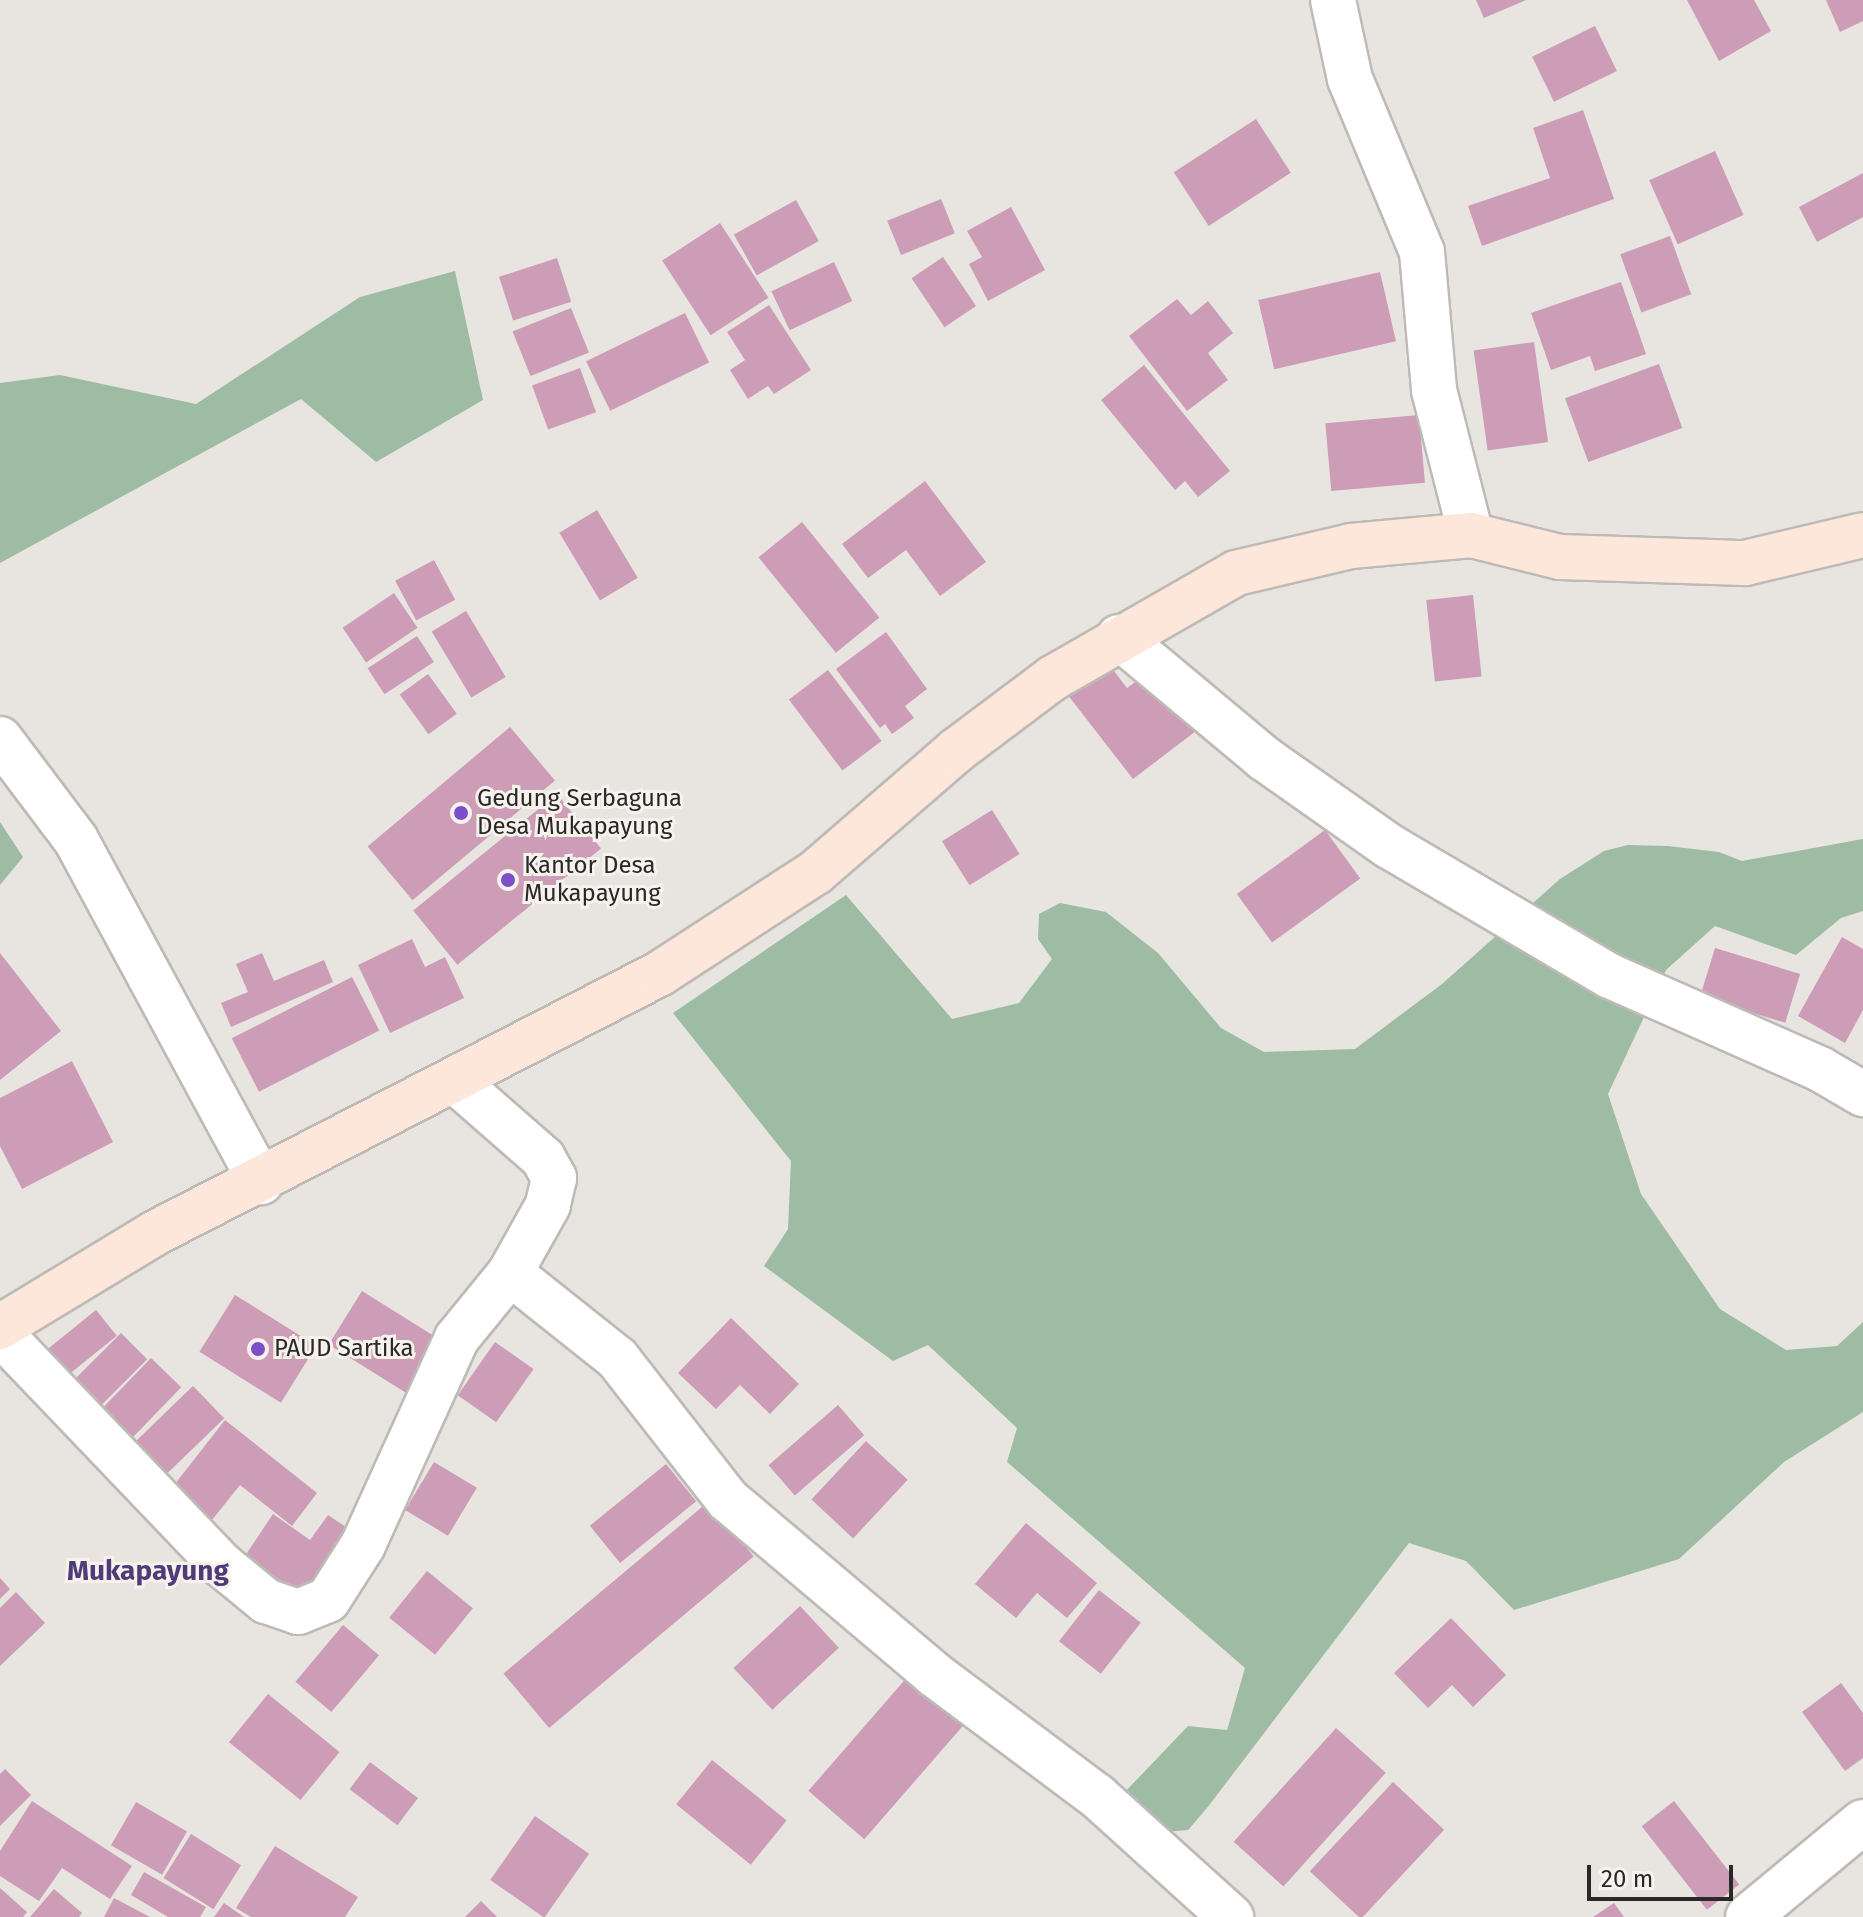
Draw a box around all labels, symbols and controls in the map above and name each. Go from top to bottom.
place label: Gedung Serbaguna Desa Mukapayung [477,785,682,841]
marker: Gedung Serbaguna Desa Mukapayung [452,804,470,822]
place label: Kantor Desa Mukapayung [524,852,661,908]
marker: Kantor Desa Mukapayung [499,871,517,889]
place label: PAUD Sartika [274,1335,414,1363]
marker: PAUD Sartika [249,1340,267,1358]
district label: Mukapayung [67,1554,229,1588]
scale bar [1591,1849,1737,1899]
text: 20 m [1601,1865,1653,1893]

